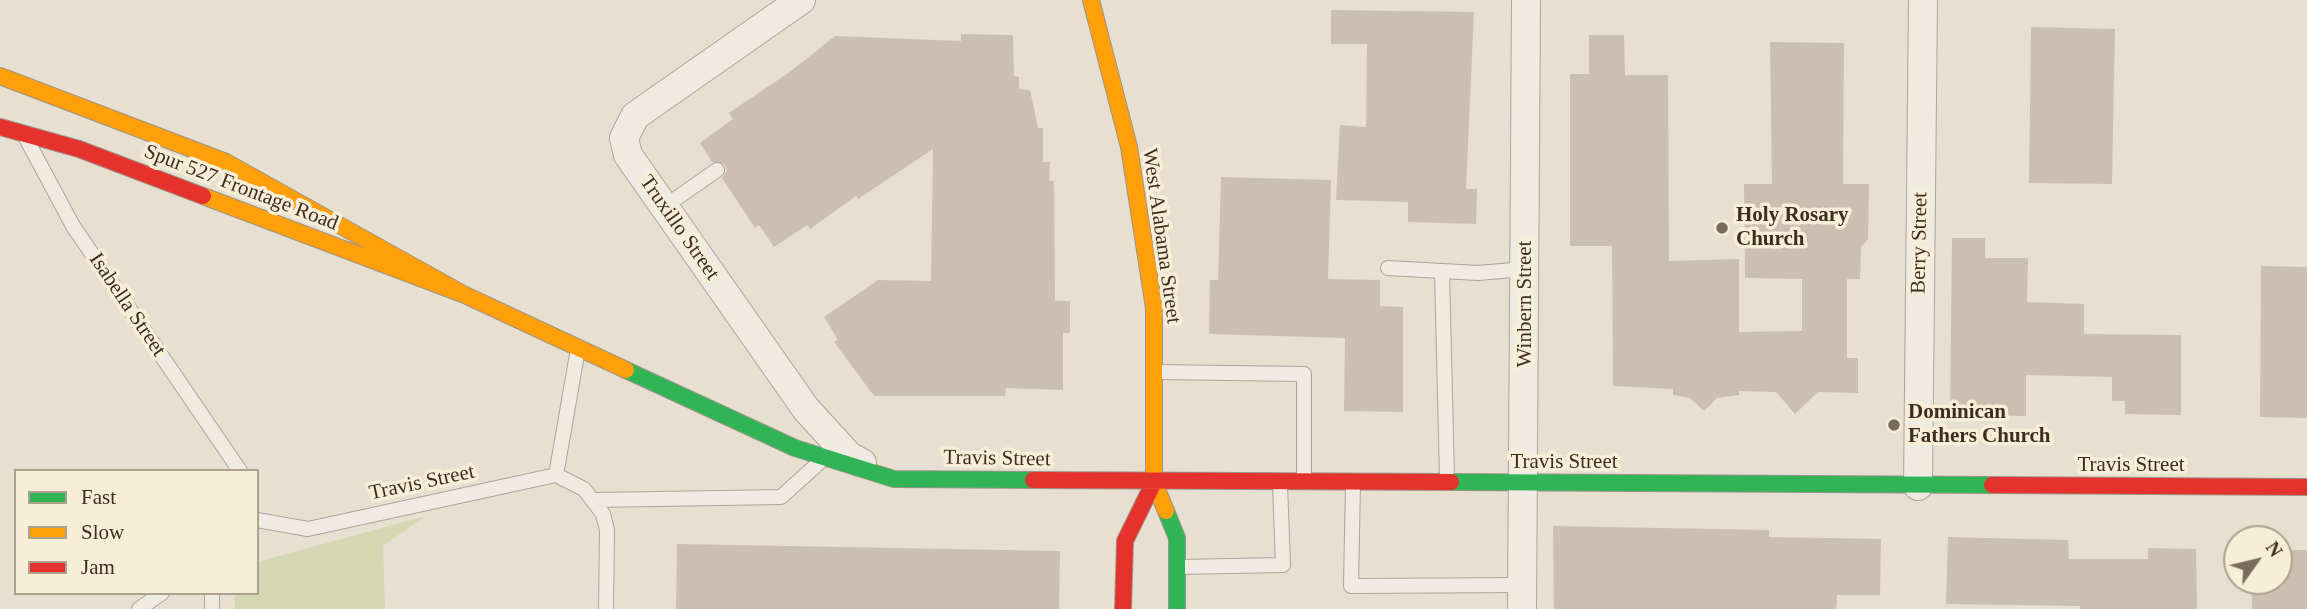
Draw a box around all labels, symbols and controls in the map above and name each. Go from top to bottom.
street label: Spur 527 Frontage Road [140,139,342,237]
street label: West Alabama Street [1136,147,1186,325]
street label: Truxillo Street [634,171,724,285]
street label: Berry Street [1907,192,1933,294]
place label: Holy Rosary Church [1736,203,1849,253]
marker: Holy Rosary Church [1714,220,1730,236]
street label: Winbern Street [1512,241,1538,367]
street label: Isabella Street [83,248,171,362]
place label: Dominican Fathers Church [1908,400,2051,450]
marker: Dominican Fathers Church [1886,417,1902,433]
street label: Travis Street [943,445,1051,473]
street label: Travis Street [1510,449,1618,475]
street label: Travis Street [2077,452,2185,478]
street label: Travis Street [367,460,477,506]
legend [14,469,259,595]
text: Fast [81,485,116,509]
text: Slow [81,520,124,544]
north arrow [2223,525,2293,595]
text: N [2262,538,2287,561]
text: Jam [81,555,115,579]

